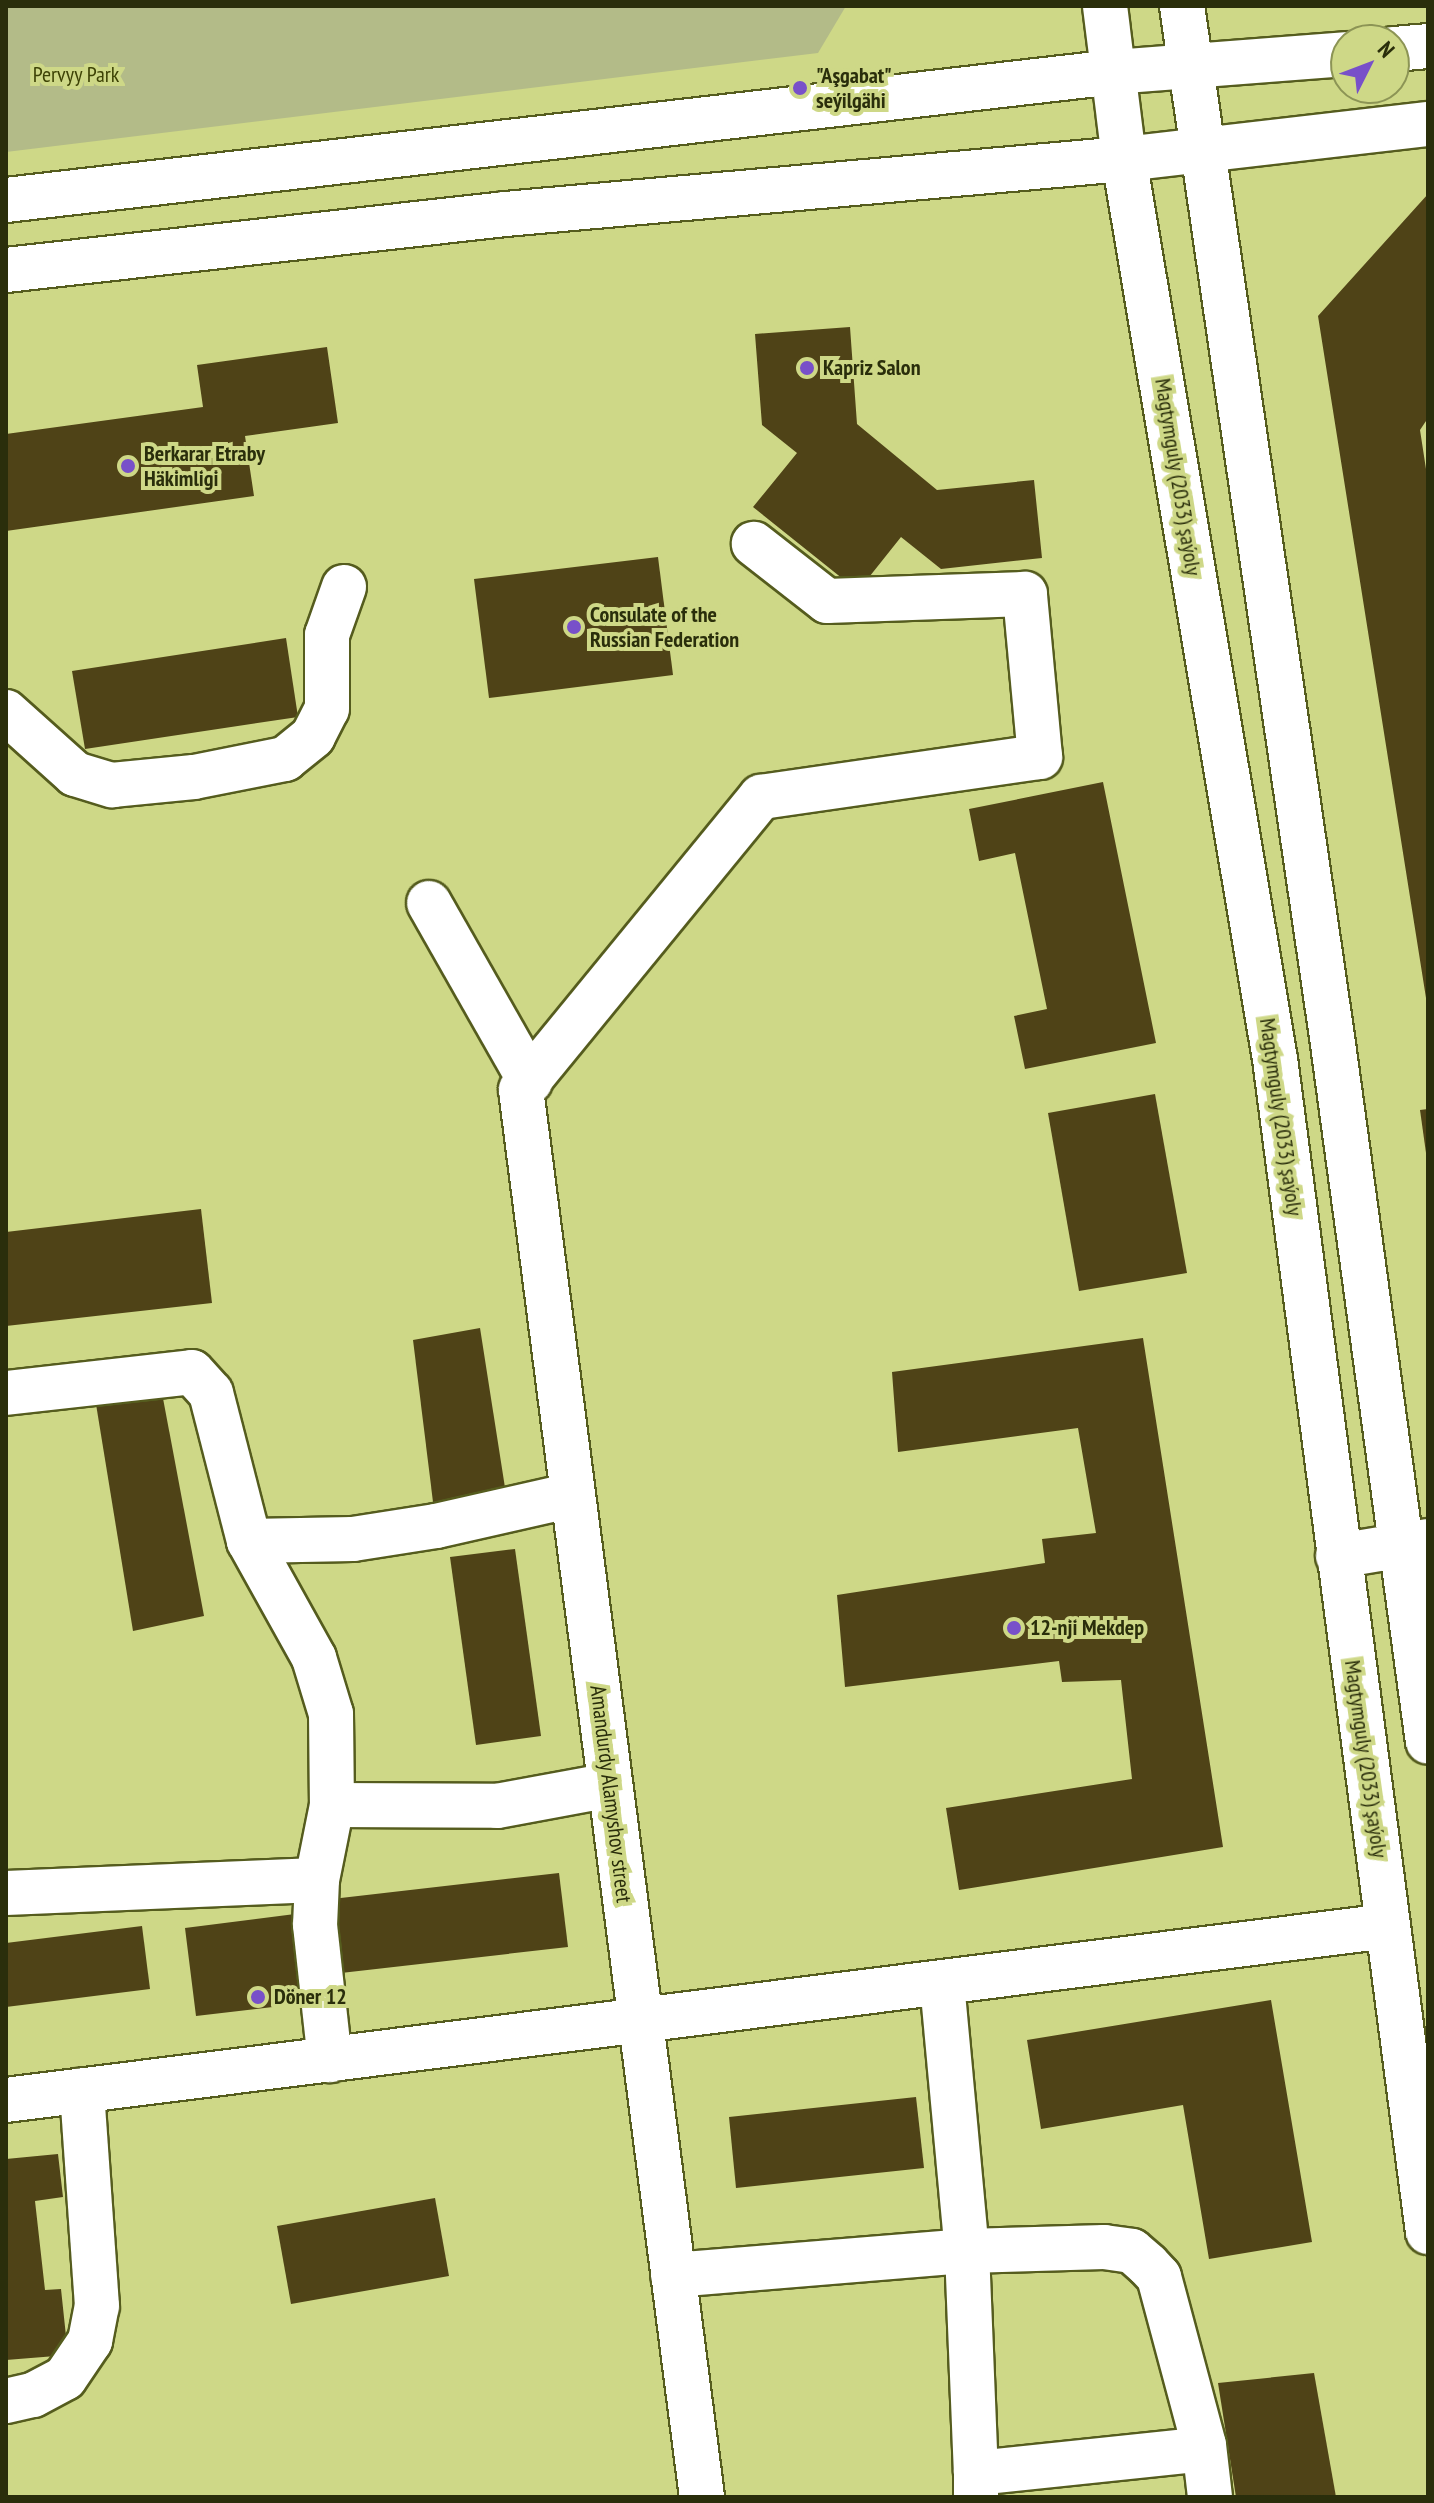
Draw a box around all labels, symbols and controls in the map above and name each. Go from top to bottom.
north arrow [1330,24,1410,104]
text: N [1372,35,1401,63]
park label: Pervyy Park [32,62,120,88]
place label: "Aşgabat" seýilgähi [816,62,892,114]
marker: "Aşgabat" seýilgähi [791,79,809,97]
place label: Kapriz Salon [823,355,921,381]
marker: Kapriz Salon [798,359,816,377]
street label: Magtymguly (2033) şaýoly [1149,376,1207,578]
place label: Berkarar Etraby Häkimligi [144,440,265,492]
marker: Berkarar Etraby Häkimligi [119,457,137,475]
place label: Consulate of the Russian Federation [590,601,739,652]
marker: Consulate of the Russian Federation [565,618,583,636]
street label: Magtymguly (2033) şaýoly [1254,1016,1308,1218]
place label: 12-nji Mekdep [1030,1615,1144,1641]
marker: 12-nji Mekdep [1005,1619,1023,1637]
street label: Magtymguly (2033) şaýoly [1339,1658,1393,1860]
street label: Amandurdy Alamyshov street [584,1683,638,1905]
place label: Döner 12 [274,1984,347,2010]
marker: Döner 12 [249,1988,267,2006]

